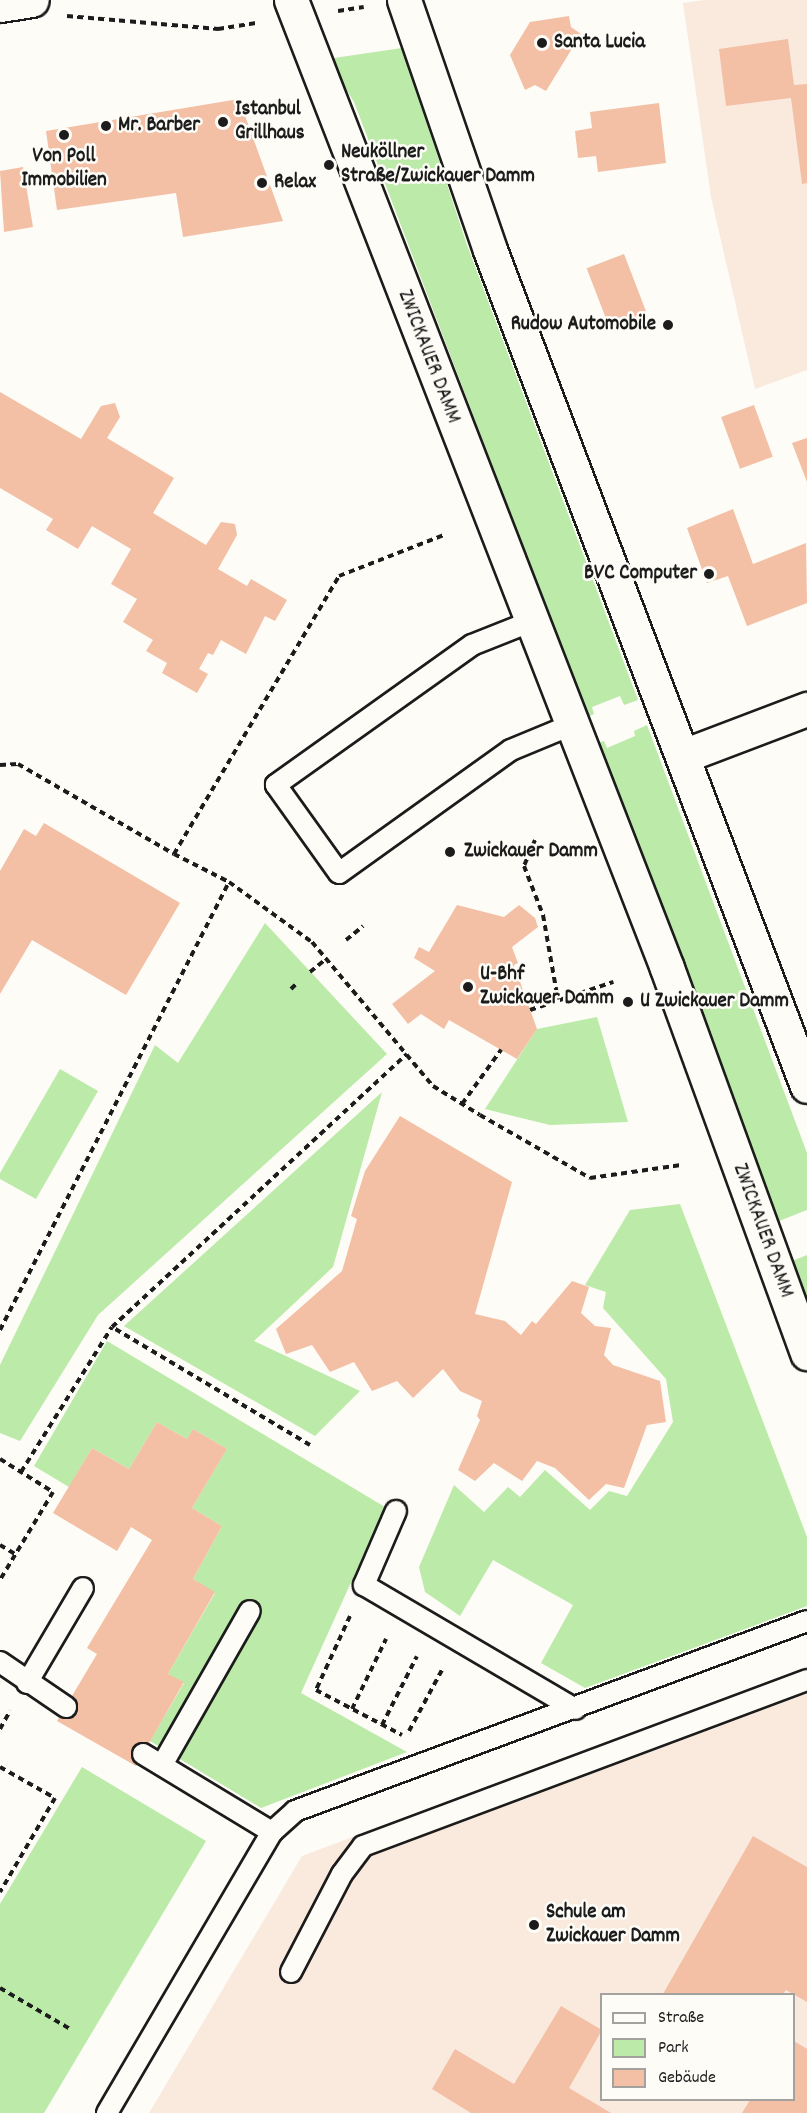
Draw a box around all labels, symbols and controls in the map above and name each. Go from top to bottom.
place label: Santa Lucia [554,30,645,56]
marker: Santa Lucia [535,36,549,50]
place label: Istanbul Grillhaus [235,97,305,147]
place label: Mr. Barber [118,113,200,139]
marker: Istanbul Grillhaus [216,115,230,129]
marker: Mr. Barber [99,119,113,133]
marker: Von Poll Immobilien [57,128,71,142]
place label: Neuköllner Straße/Zwickauer Damm [341,140,535,190]
place label: Von Poll Immobilien [21,144,107,194]
marker: Neuköllner Straße/Zwickauer Damm [322,158,336,172]
place label: Relax [274,170,316,196]
marker: Relax [255,176,269,190]
street label: ZWICKAUER DAMM [391,287,465,427]
place label: Rudow Automobile [511,312,656,338]
marker: Rudow Automobile [661,318,675,332]
place label: BVC Computer [584,561,697,587]
marker: BVC Computer [702,567,716,581]
place label: Zwickauer Damm [464,839,598,865]
marker: Zwickauer Damm [441,843,459,861]
place label: U-Bhf Zwickauer Damm [480,962,614,1012]
marker: U-Bhf Zwickauer Damm [461,980,475,994]
place label: U Zwickauer Damm [640,989,789,1015]
marker: U Zwickauer Damm [621,995,635,1009]
street label: ZWICKAUER DAMM [726,1160,798,1302]
place label: Schule am Zwickauer Damm [546,1900,680,1950]
marker: Schule am Zwickauer Damm [527,1918,541,1932]
legend [600,1993,795,2101]
text: Straße [658,2006,704,2031]
text: Park [658,2036,689,2061]
text: Gebäude [658,2066,716,2091]

